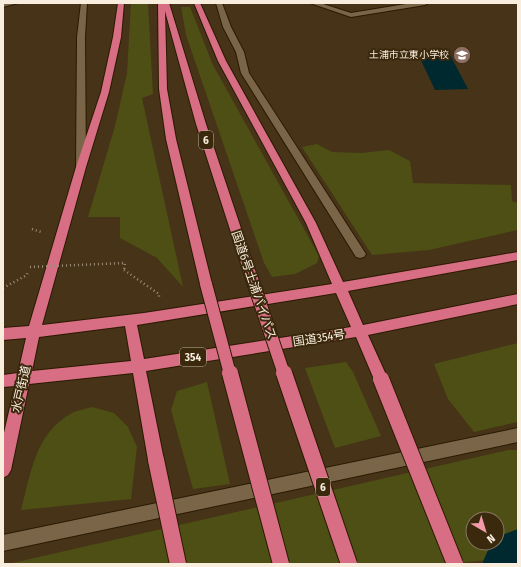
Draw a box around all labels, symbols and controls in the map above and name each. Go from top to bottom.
school or university icon: 土浦市立東小学校 [452,45,472,65]
place label: 土浦市立東小学校 [369,49,449,61]
road number: 6 [199,131,213,149]
street label: 国道6号土浦バイパス [229,229,279,341]
street label: 国道354号 [292,327,346,349]
road number: 354 [180,348,206,366]
street label: 水戸街道 [9,364,33,414]
road number: 6 [316,478,330,496]
north arrow [465,511,505,551]
text: N [484,531,497,546]

